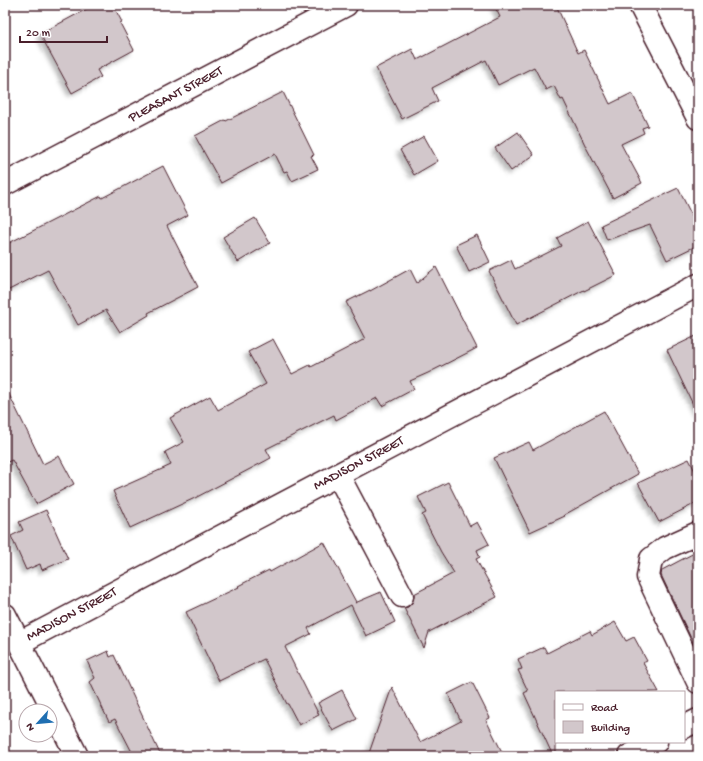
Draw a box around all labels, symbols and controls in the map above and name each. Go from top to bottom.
scale bar [20,18,107,44]
text: 20 m [26,27,51,41]
street label: PLEASANT STREET [125,63,227,128]
street label: MADISON STREET [311,433,408,495]
street label: MADISON STREET [24,584,121,646]
legend [555,691,685,743]
text: Road [591,702,618,716]
north arrow [18,703,58,743]
text: N [24,721,38,733]
text: Building [590,722,630,736]

